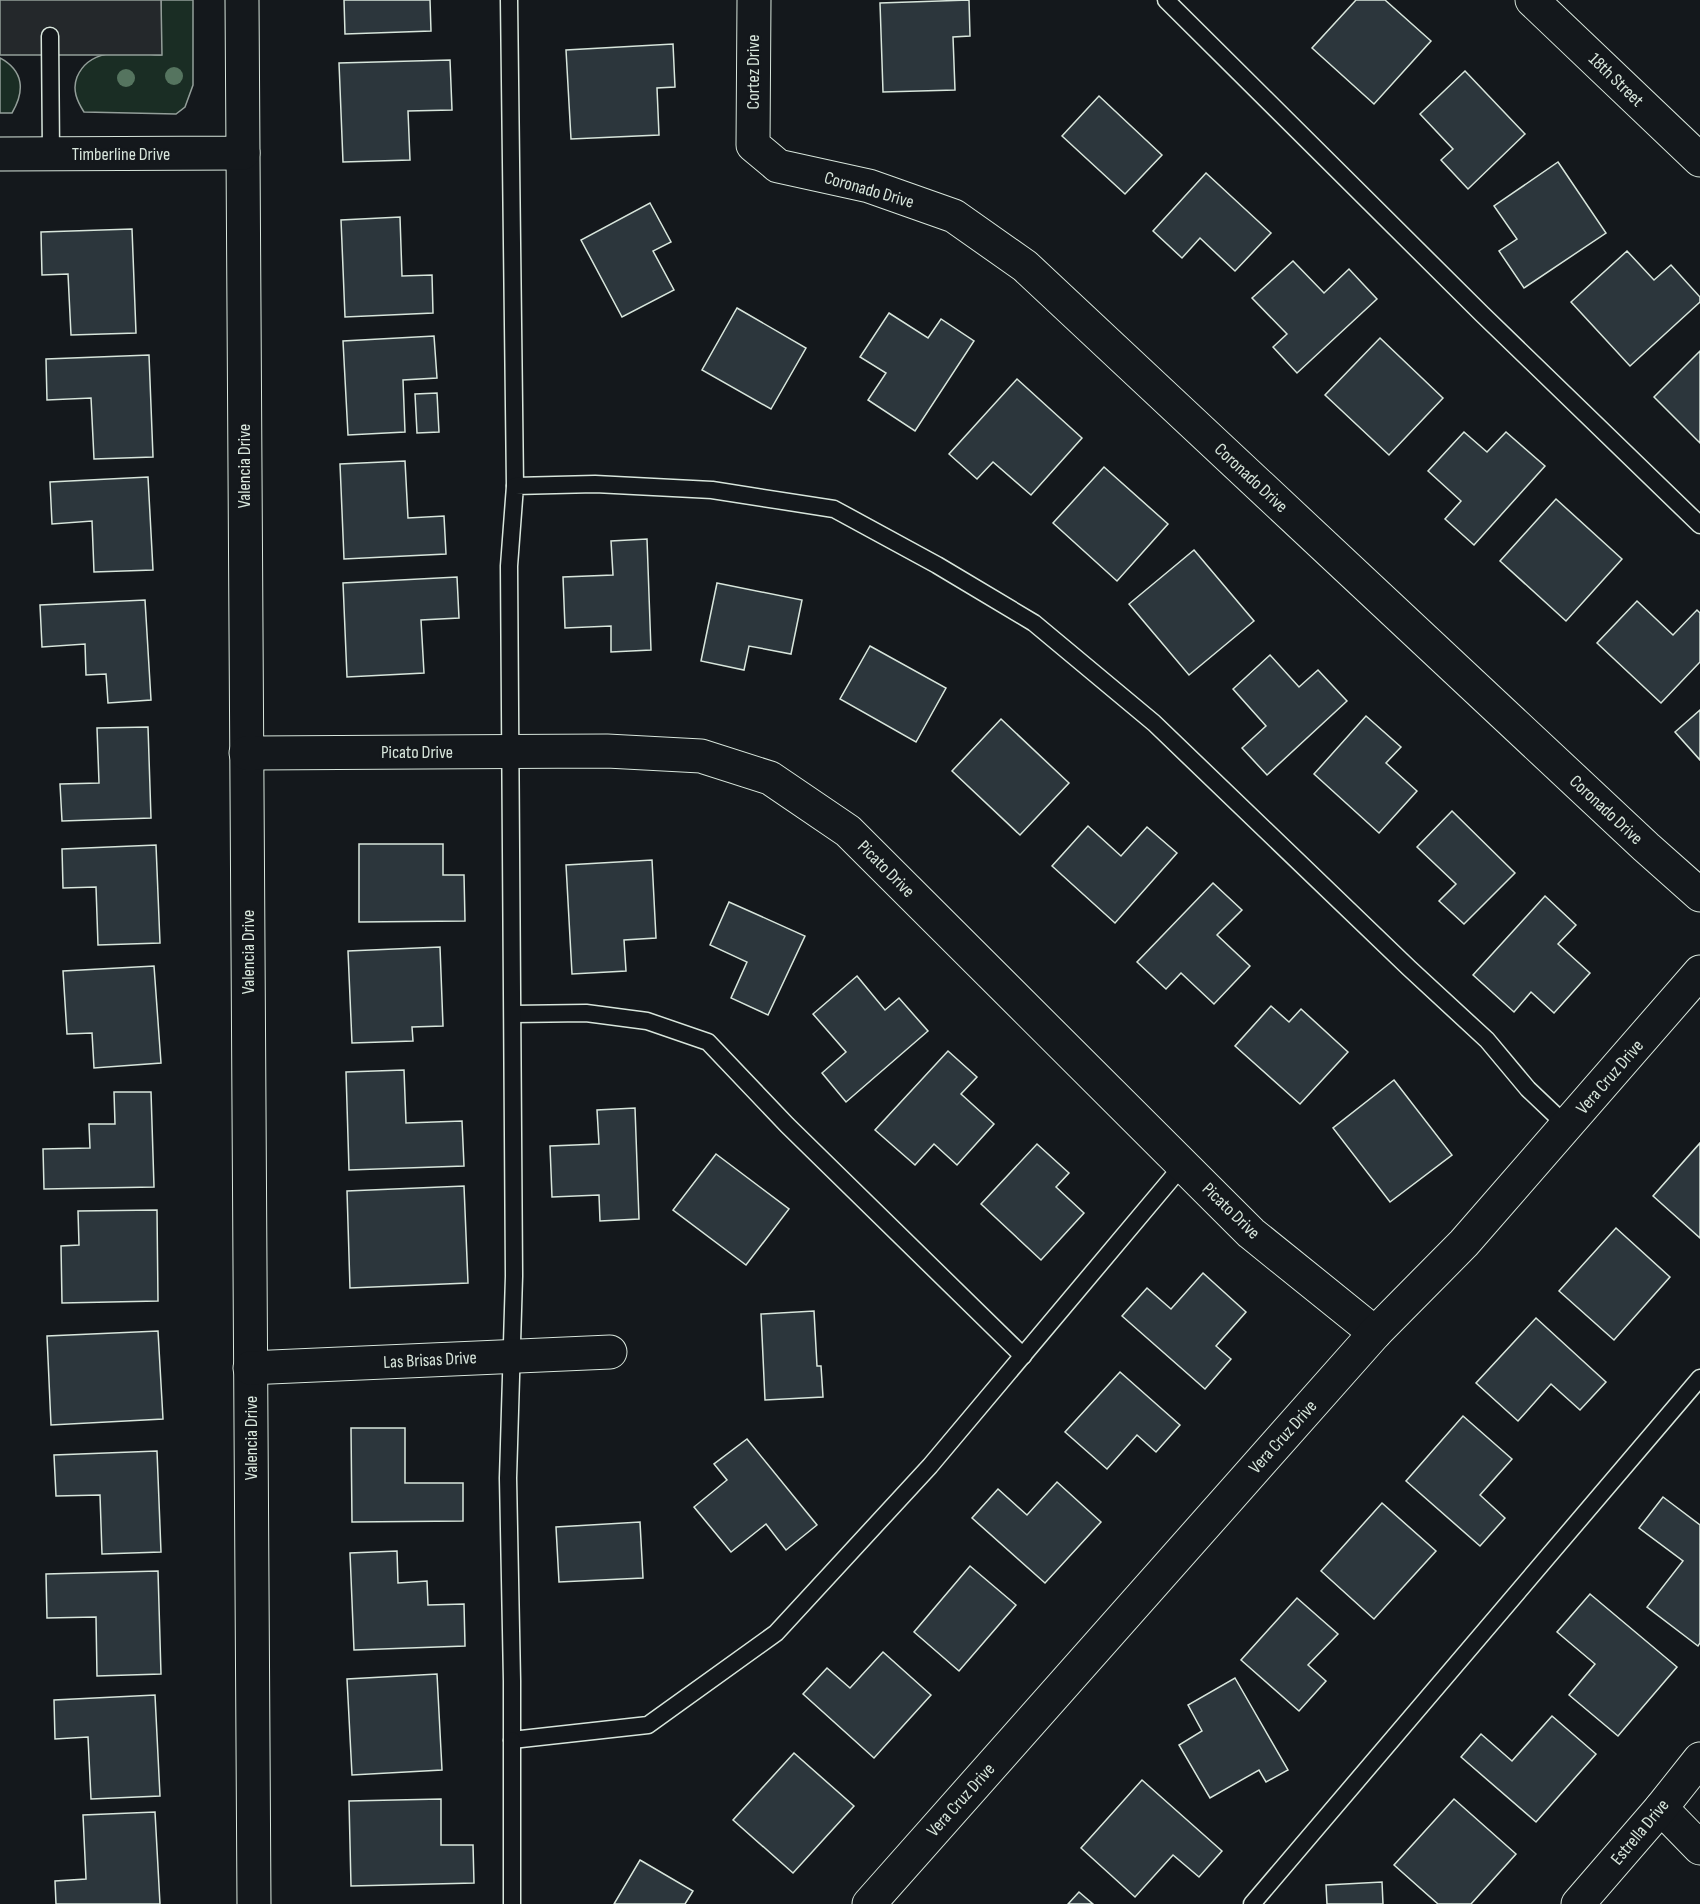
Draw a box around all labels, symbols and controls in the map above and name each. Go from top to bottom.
street label: Cortez Drive [743,35,764,109]
street label: 18th Street [1584,49,1648,112]
street label: Timberline Drive [72,144,170,165]
street label: Coronado Drive [822,167,916,213]
street label: Valencia Drive [234,424,255,508]
street label: Coronado Drive [1210,439,1292,517]
street label: Picato Drive [381,742,453,763]
street label: Coronado Drive [1565,771,1647,849]
street label: Picato Drive [853,836,919,902]
street label: Valencia Drive [238,910,259,994]
street label: Vera Cruz Drive [1572,1036,1648,1118]
street label: Picato Drive [1198,1178,1264,1244]
street label: Las Brisas Drive [383,1347,477,1373]
street label: Valencia Drive [241,1396,262,1480]
street label: Vera Cruz Drive [1245,1396,1321,1478]
street label: Vera Cruz Drive [923,1759,999,1841]
street label: Estrella Drive [1606,1795,1674,1869]

